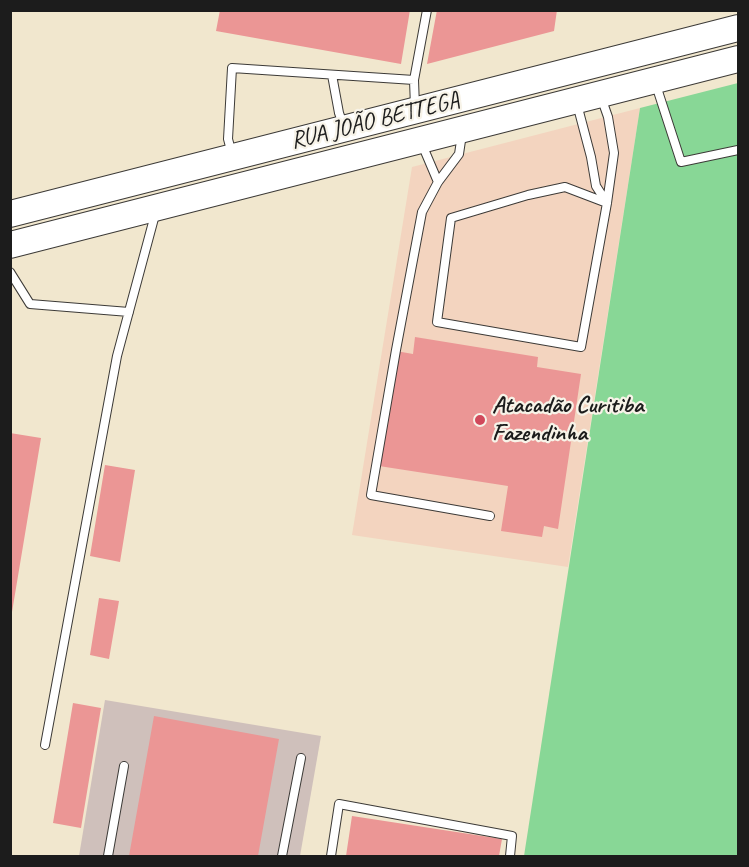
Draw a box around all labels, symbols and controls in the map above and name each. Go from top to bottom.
street label: RUA JOÃO BETTEGA [288,86,462,156]
place label: Atacadão Curitiba Fazendinha [492,392,643,448]
marker: Atacadão Curitiba Fazendinha [473,413,487,427]

